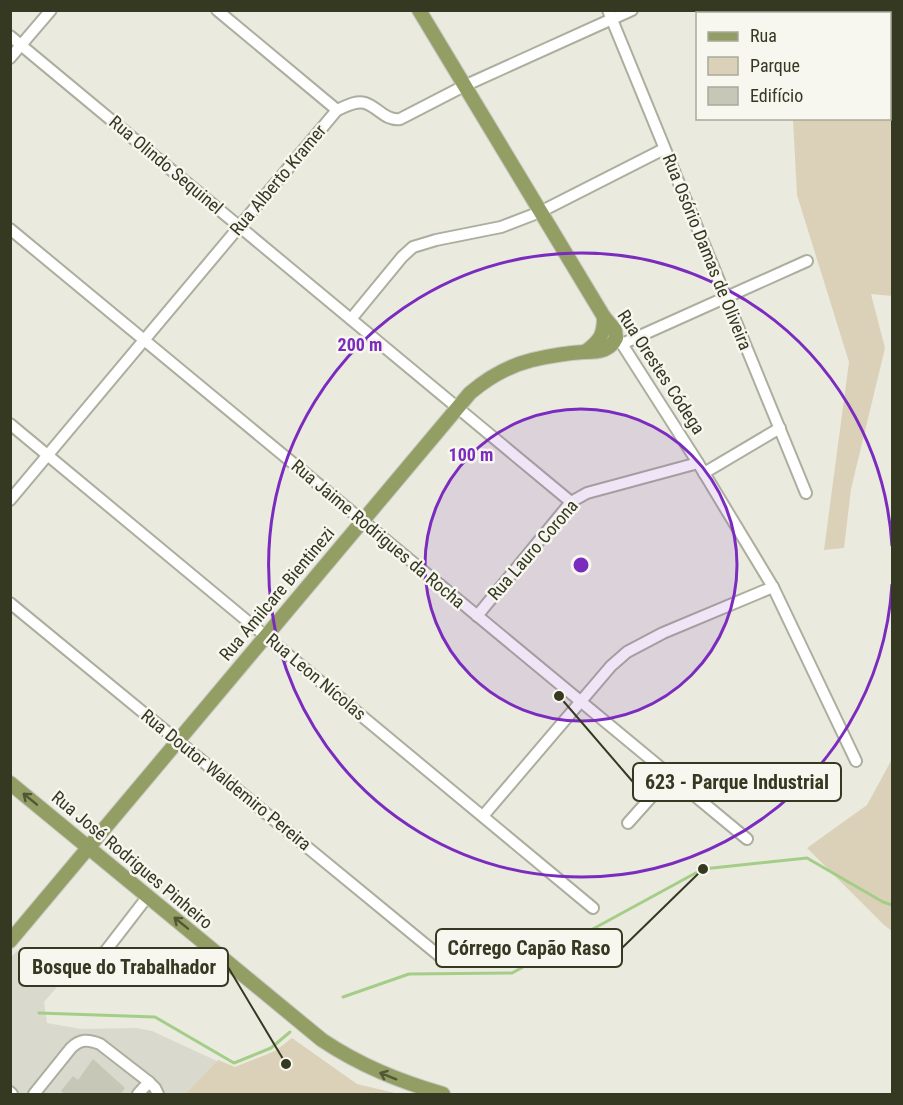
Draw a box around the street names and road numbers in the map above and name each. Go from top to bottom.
street label: Rua Olindo Sequinel [105,111,227,218]
street label: Rua Alberto Kramer [225,120,330,239]
street label: Rua Osório Damas de Oliveira [658,151,756,353]
street label: Rua Orestes Códega [613,306,709,438]
street label: Rua Jaime Rodrigues da Rocha [287,455,469,612]
street label: Rua Lauro Corona [483,495,582,604]
street label: Rua Amilcare Bientinezi [215,523,339,665]
street label: Rua Leon Nícolas [262,629,370,724]
street label: Rua Doutor Waldemiro Pereira [137,705,315,855]
street label: Rua José Rodrigues Pinheiro [48,786,217,933]

